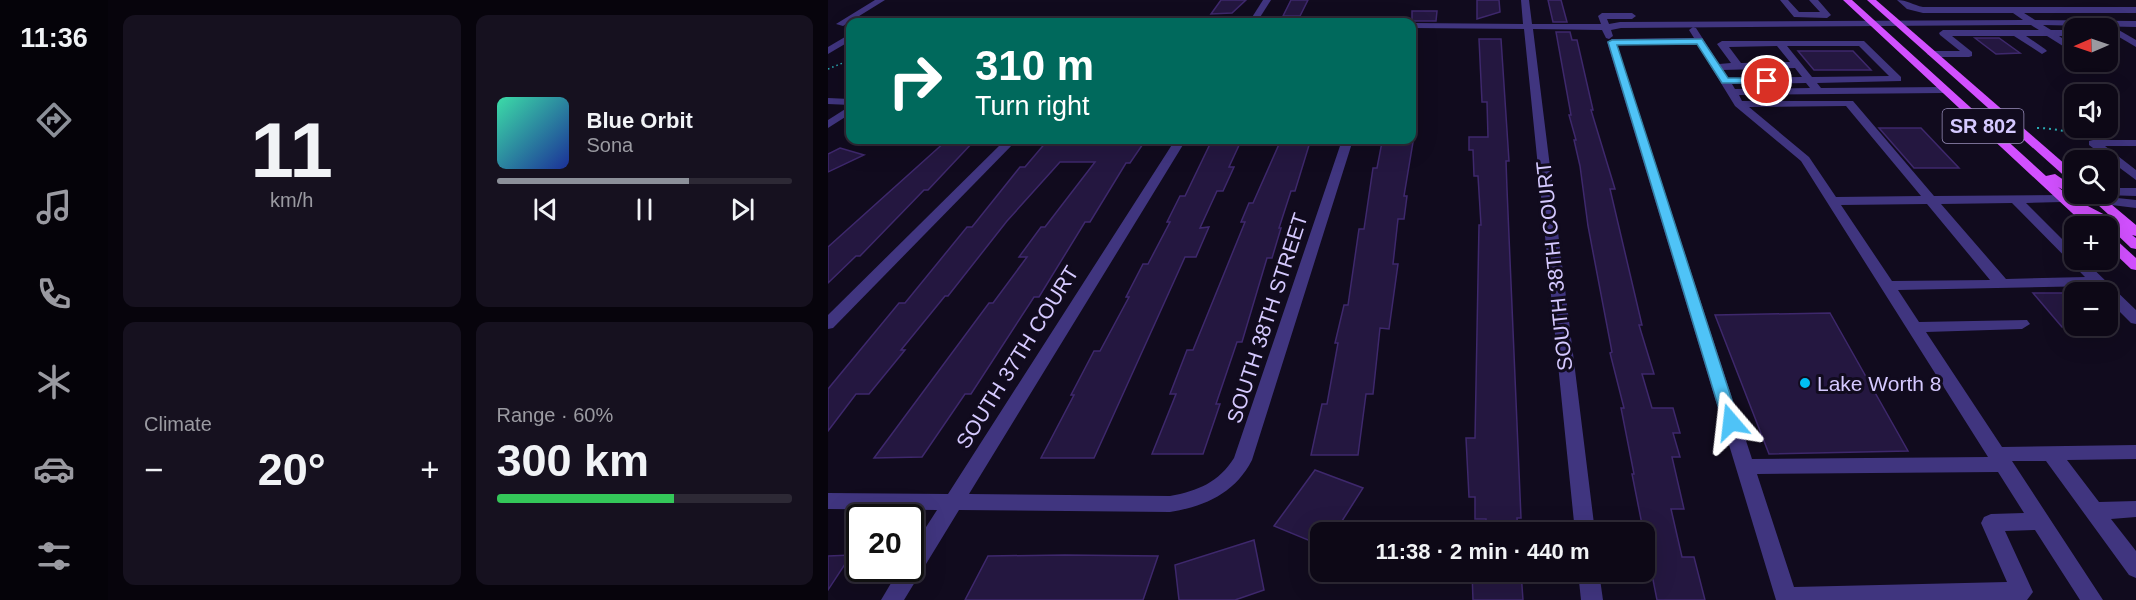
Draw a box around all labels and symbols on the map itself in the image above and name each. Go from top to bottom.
north arrow [2064,18,2118,72]
pin [1741,55,1792,106]
road number: SR 802 [1942,109,2024,143]
street label: SOUTH 38TH COURT [1532,160,1576,372]
street label: SOUTH 38TH STREET [1222,210,1312,426]
street label: SOUTH 37TH COURT [951,261,1083,452]
place label: Lake Worth 8 [1817,372,1942,395]
marker: Lake Worth 8 [1798,376,1812,390]
position arrow [1699,390,1763,454]
speed limit sign: 20 [846,504,924,582]

